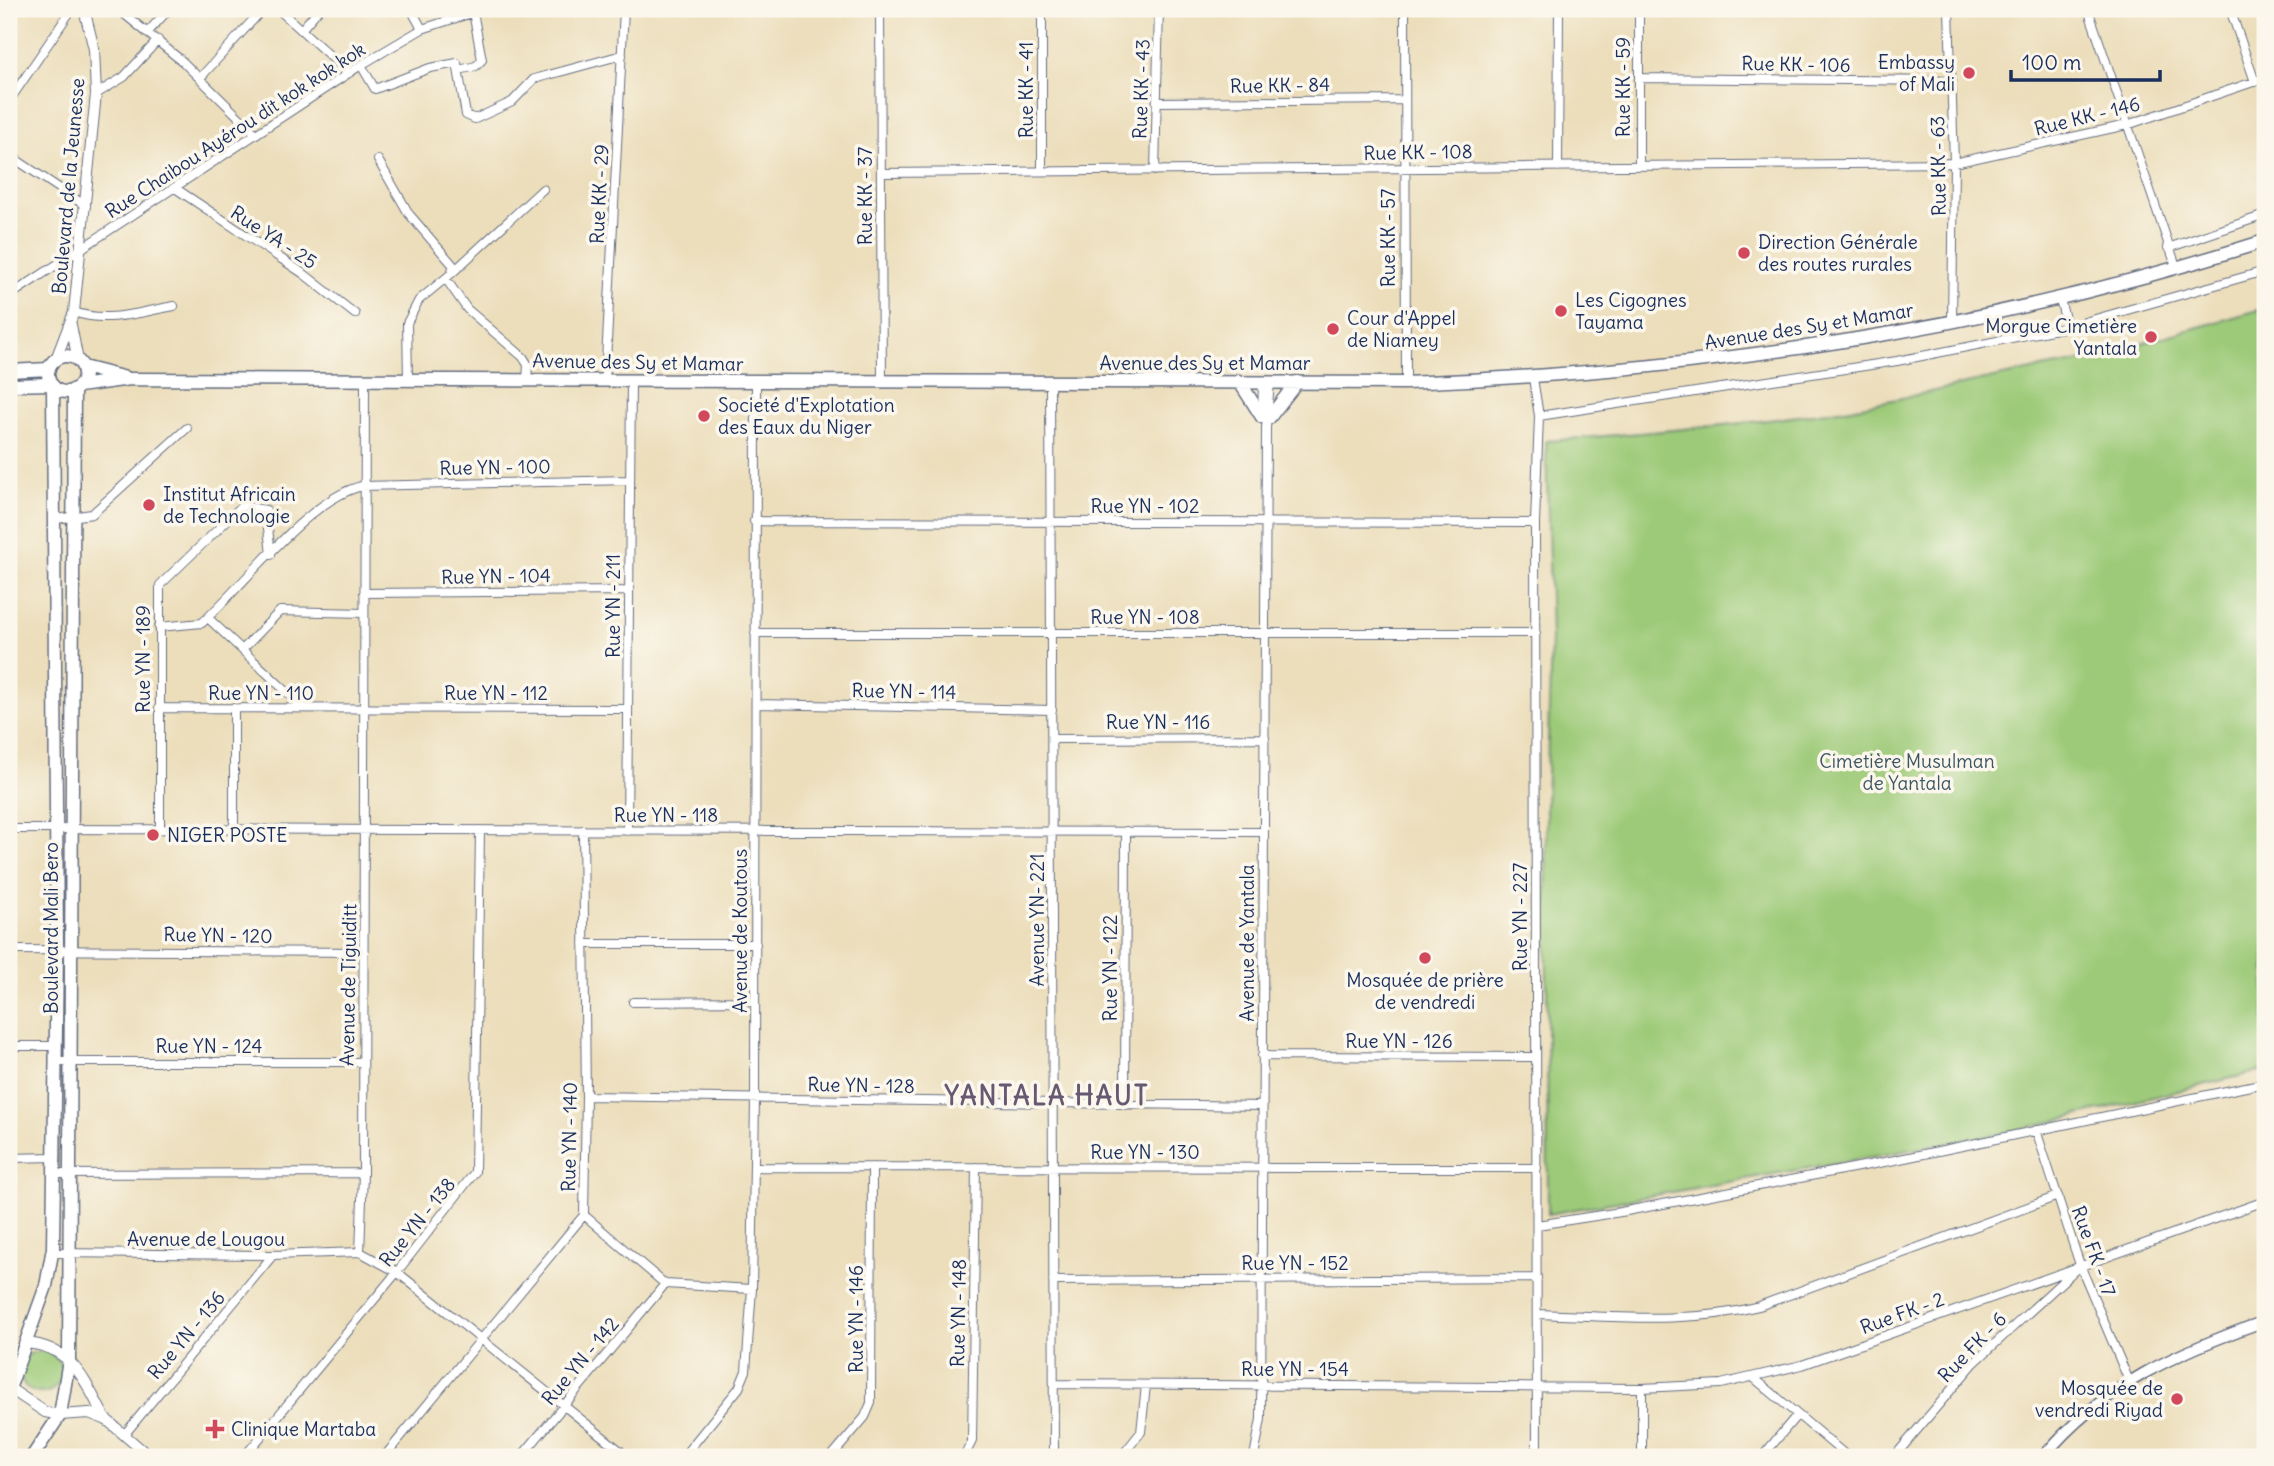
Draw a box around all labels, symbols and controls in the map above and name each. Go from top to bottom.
street label: Rue Chaibou Ayérou dit kok kok kok [100,37,370,223]
street label: Rue KK - 59 [1611,37,1635,137]
scale bar [2011,38,2160,82]
street label: Rue KK - 43 [1127,39,1155,139]
street label: Rue KK - 41 [1014,42,1038,138]
text: 100 m [2022,49,2081,76]
place label: Embassy of Mali [1878,50,1955,96]
street label: Rue KK - 106 [1741,51,1851,77]
marker: Embassy of Mali [1961,65,1977,81]
street label: Rue KK - 84 [1230,72,1330,98]
street label: Boulevard de la Jeunesse [47,77,89,295]
street label: Rue KK - 146 [2032,91,2142,141]
street label: Rue KK - 63 [1925,116,1951,216]
street label: Rue KK - 108 [1363,139,1473,165]
street label: Rue KK - 29 [584,144,614,244]
street label: Rue KK - 37 [853,147,877,245]
street label: Rue KK - 57 [1376,189,1400,287]
street label: Rue YA - 25 [226,200,322,274]
place label: Direction Générale des routes rurales [1758,230,1918,276]
marker: Direction Générale des routes rurales [1736,245,1752,261]
place label: Les Cigognes Tayama [1575,288,1687,334]
street label: Avenue des Sy et Mamar [1703,298,1915,354]
marker: Les Cigognes Tayama [1553,303,1569,319]
place label: Cour d'Appel de Niamey [1347,306,1456,352]
place label: Morgue Cimetière Yantala [1985,314,2137,360]
marker: Cour d'Appel de Niamey [1325,321,1341,337]
marker: Morgue Cimetière Yantala [2143,329,2159,345]
street label: Avenue des Sy et Mamar [532,348,744,376]
street label: Avenue des Sy et Mamar [1099,351,1311,375]
place label: Societé d'Explotation des Eaux du Niger [718,393,895,439]
marker: Societé d'Explotation des Eaux du Niger [696,408,712,424]
street label: Rue YN - 100 [439,454,551,480]
place label: Institut Africain de Technologie [163,482,296,528]
street label: Rue YN - 102 [1090,494,1200,518]
marker: Institut Africain de Technologie [141,497,157,513]
street label: Rue YN - 211 [601,554,625,658]
street label: Rue YN - 104 [441,563,551,589]
street label: Rue YN - 189 [131,605,155,713]
street label: Rue YN - 108 [1090,605,1200,629]
street label: Rue YN - 114 [851,678,957,704]
street label: Rue YN - 110 [208,681,314,705]
street label: Rue YN - 112 [444,681,548,705]
street label: Rue YN - 116 [1106,710,1210,734]
park label: Cimetière Musulman de Yantala [1819,749,1995,795]
street label: Rue YN - 118 [614,803,718,827]
place label: NIGER POSTE [167,823,287,847]
marker: NIGER POSTE [145,827,161,843]
street label: Boulevard Mali Bero [39,842,63,1014]
street label: Avenue de Koutous [728,849,752,1013]
street label: Avenue YN- 221 [1025,854,1049,986]
street label: Rue YN - 227 [1508,863,1532,971]
street label: Avenue de Yantala [1235,864,1259,1022]
street label: Avenue de Tiguiditt [335,904,361,1066]
street label: Rue YN - 122 [1098,915,1122,1021]
street label: Rue YN - 120 [163,922,273,948]
marker: Mosquée de prière de vendredi [1417,950,1433,966]
place label: Mosquée de prière de vendredi [1346,968,1504,1014]
street label: Rue YN - 126 [1345,1029,1453,1053]
street label: Rue YN - 124 [155,1034,263,1058]
street label: Rue YN - 128 [807,1072,915,1098]
district label: YANTALA HAUT [944,1079,1149,1112]
street label: Rue YN - 140 [556,1082,582,1192]
street label: Rue YN - 130 [1090,1140,1200,1164]
street label: Rue YN - 138 [374,1173,460,1271]
street label: Rue FK - 17 [2067,1203,2121,1299]
street label: Avenue de Lougou [127,1227,285,1251]
street label: Rue YN - 152 [1241,1251,1349,1275]
street label: Rue YN - 148 [945,1259,971,1367]
street label: Rue YN - 146 [844,1265,868,1373]
street label: Rue YN - 136 [142,1286,230,1384]
street label: Rue FK - 2 [1857,1287,1947,1339]
street label: Rue FK - 6 [1933,1307,2011,1387]
street label: Rue YN - 142 [536,1312,624,1410]
street label: Rue YN - 154 [1241,1357,1349,1381]
place label: Mosquée de vendredi Riyad [2035,1376,2163,1422]
marker: Mosquée de vendredi Riyad [2169,1391,2185,1407]
place label: Clinique Martaba [231,1417,376,1441]
marker: Clinique Martaba [205,1419,225,1439]

